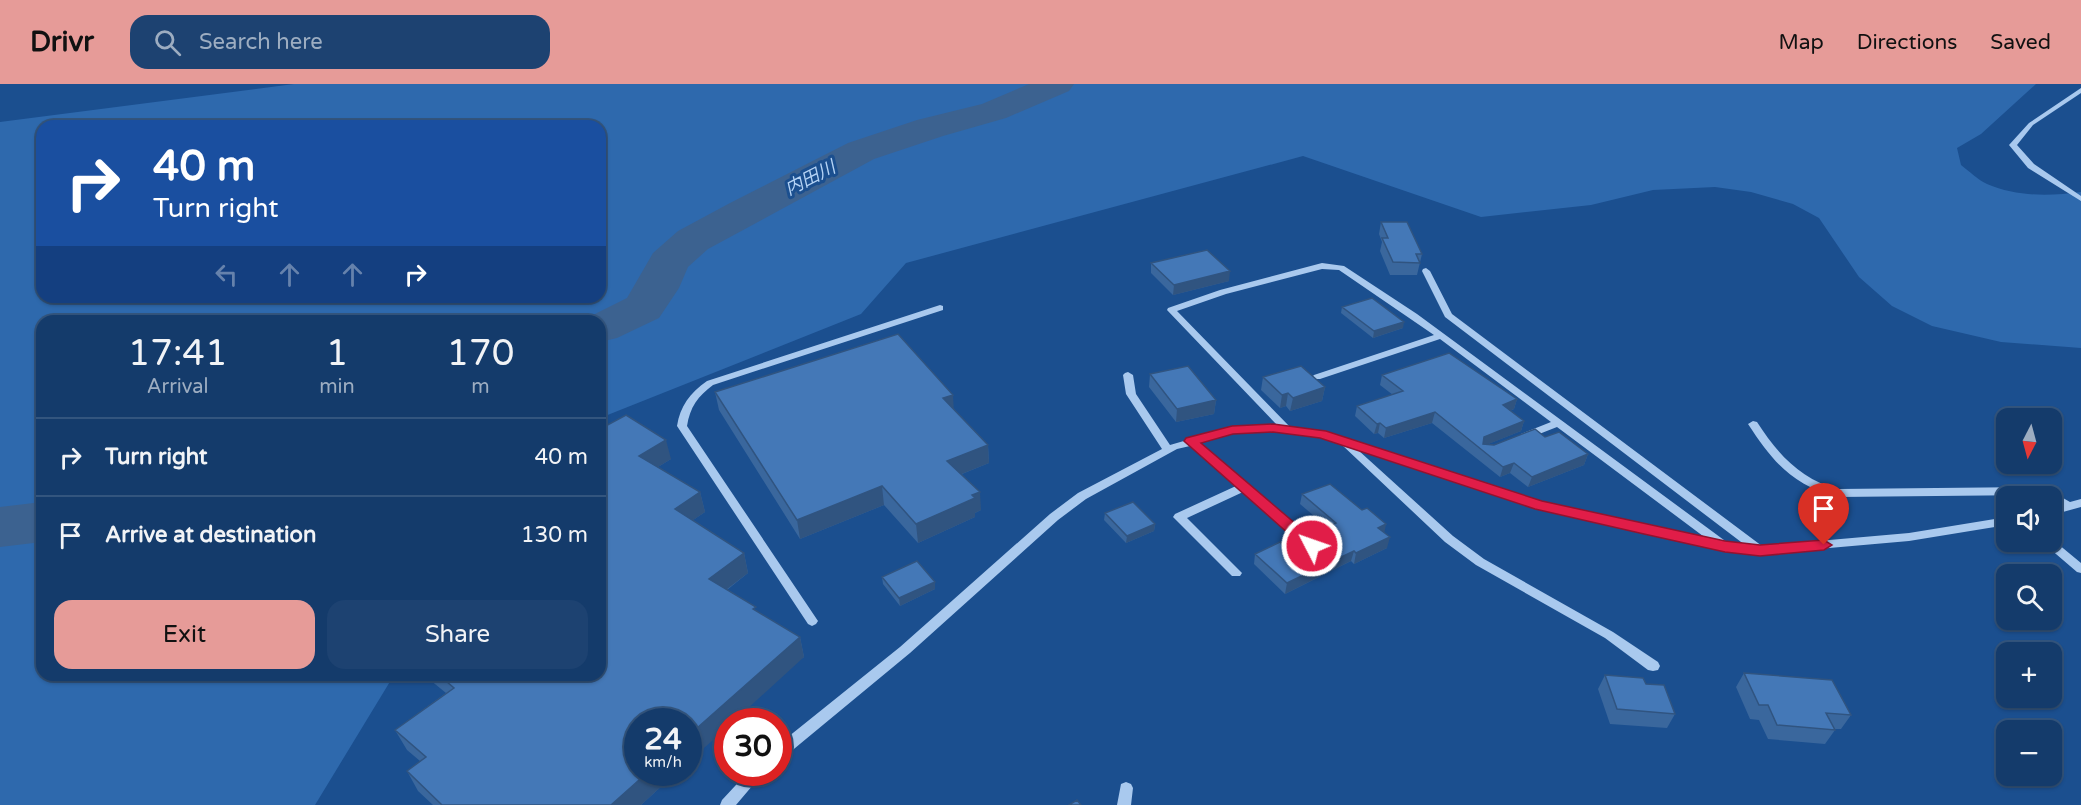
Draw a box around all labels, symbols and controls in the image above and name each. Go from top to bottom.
search box [130,15,550,69]
text: Drivr [30,25,94,59]
icon: search [151,26,184,59]
text: Search here [199,29,323,55]
text: Map [1778,30,1824,55]
text: Directions [1857,30,1957,55]
text: Saved [1990,30,2051,55]
text: 40 m [153,141,255,192]
icon: right [54,144,132,222]
water label: 内田川 [781,155,841,200]
text: Turn right [153,192,279,225]
icon: left [210,258,243,291]
icon: ahead [273,258,306,291]
icon: ahead [336,258,369,291]
icon: right [399,258,432,291]
text: 17:41 [128,332,228,375]
text: 1 [326,332,348,375]
text: 170 [446,332,514,375]
text: Arrival [147,375,209,399]
text: min [319,375,355,399]
text: m [471,375,490,399]
north arrow [1996,408,2062,474]
map controls [1996,408,2062,786]
icon: right [54,441,87,474]
text: Turn right [105,444,207,470]
text: 40 m [534,444,588,470]
pin [1798,483,1849,545]
button: sound [1996,486,2062,552]
icon: arrive [1807,492,1840,525]
position arrow [1280,514,1344,578]
icon: arrive [54,519,87,552]
text: Arrive at destination [105,522,316,548]
text: 130 m [521,522,588,548]
button: search [1996,564,2062,630]
button: Exit [54,600,315,669]
button: Share [327,600,588,669]
button: + [1996,642,2062,708]
speed limit sign: 30 [714,708,792,786]
button: − [1996,720,2062,786]
text: 24 [644,721,682,758]
text: km/h [644,753,682,771]

